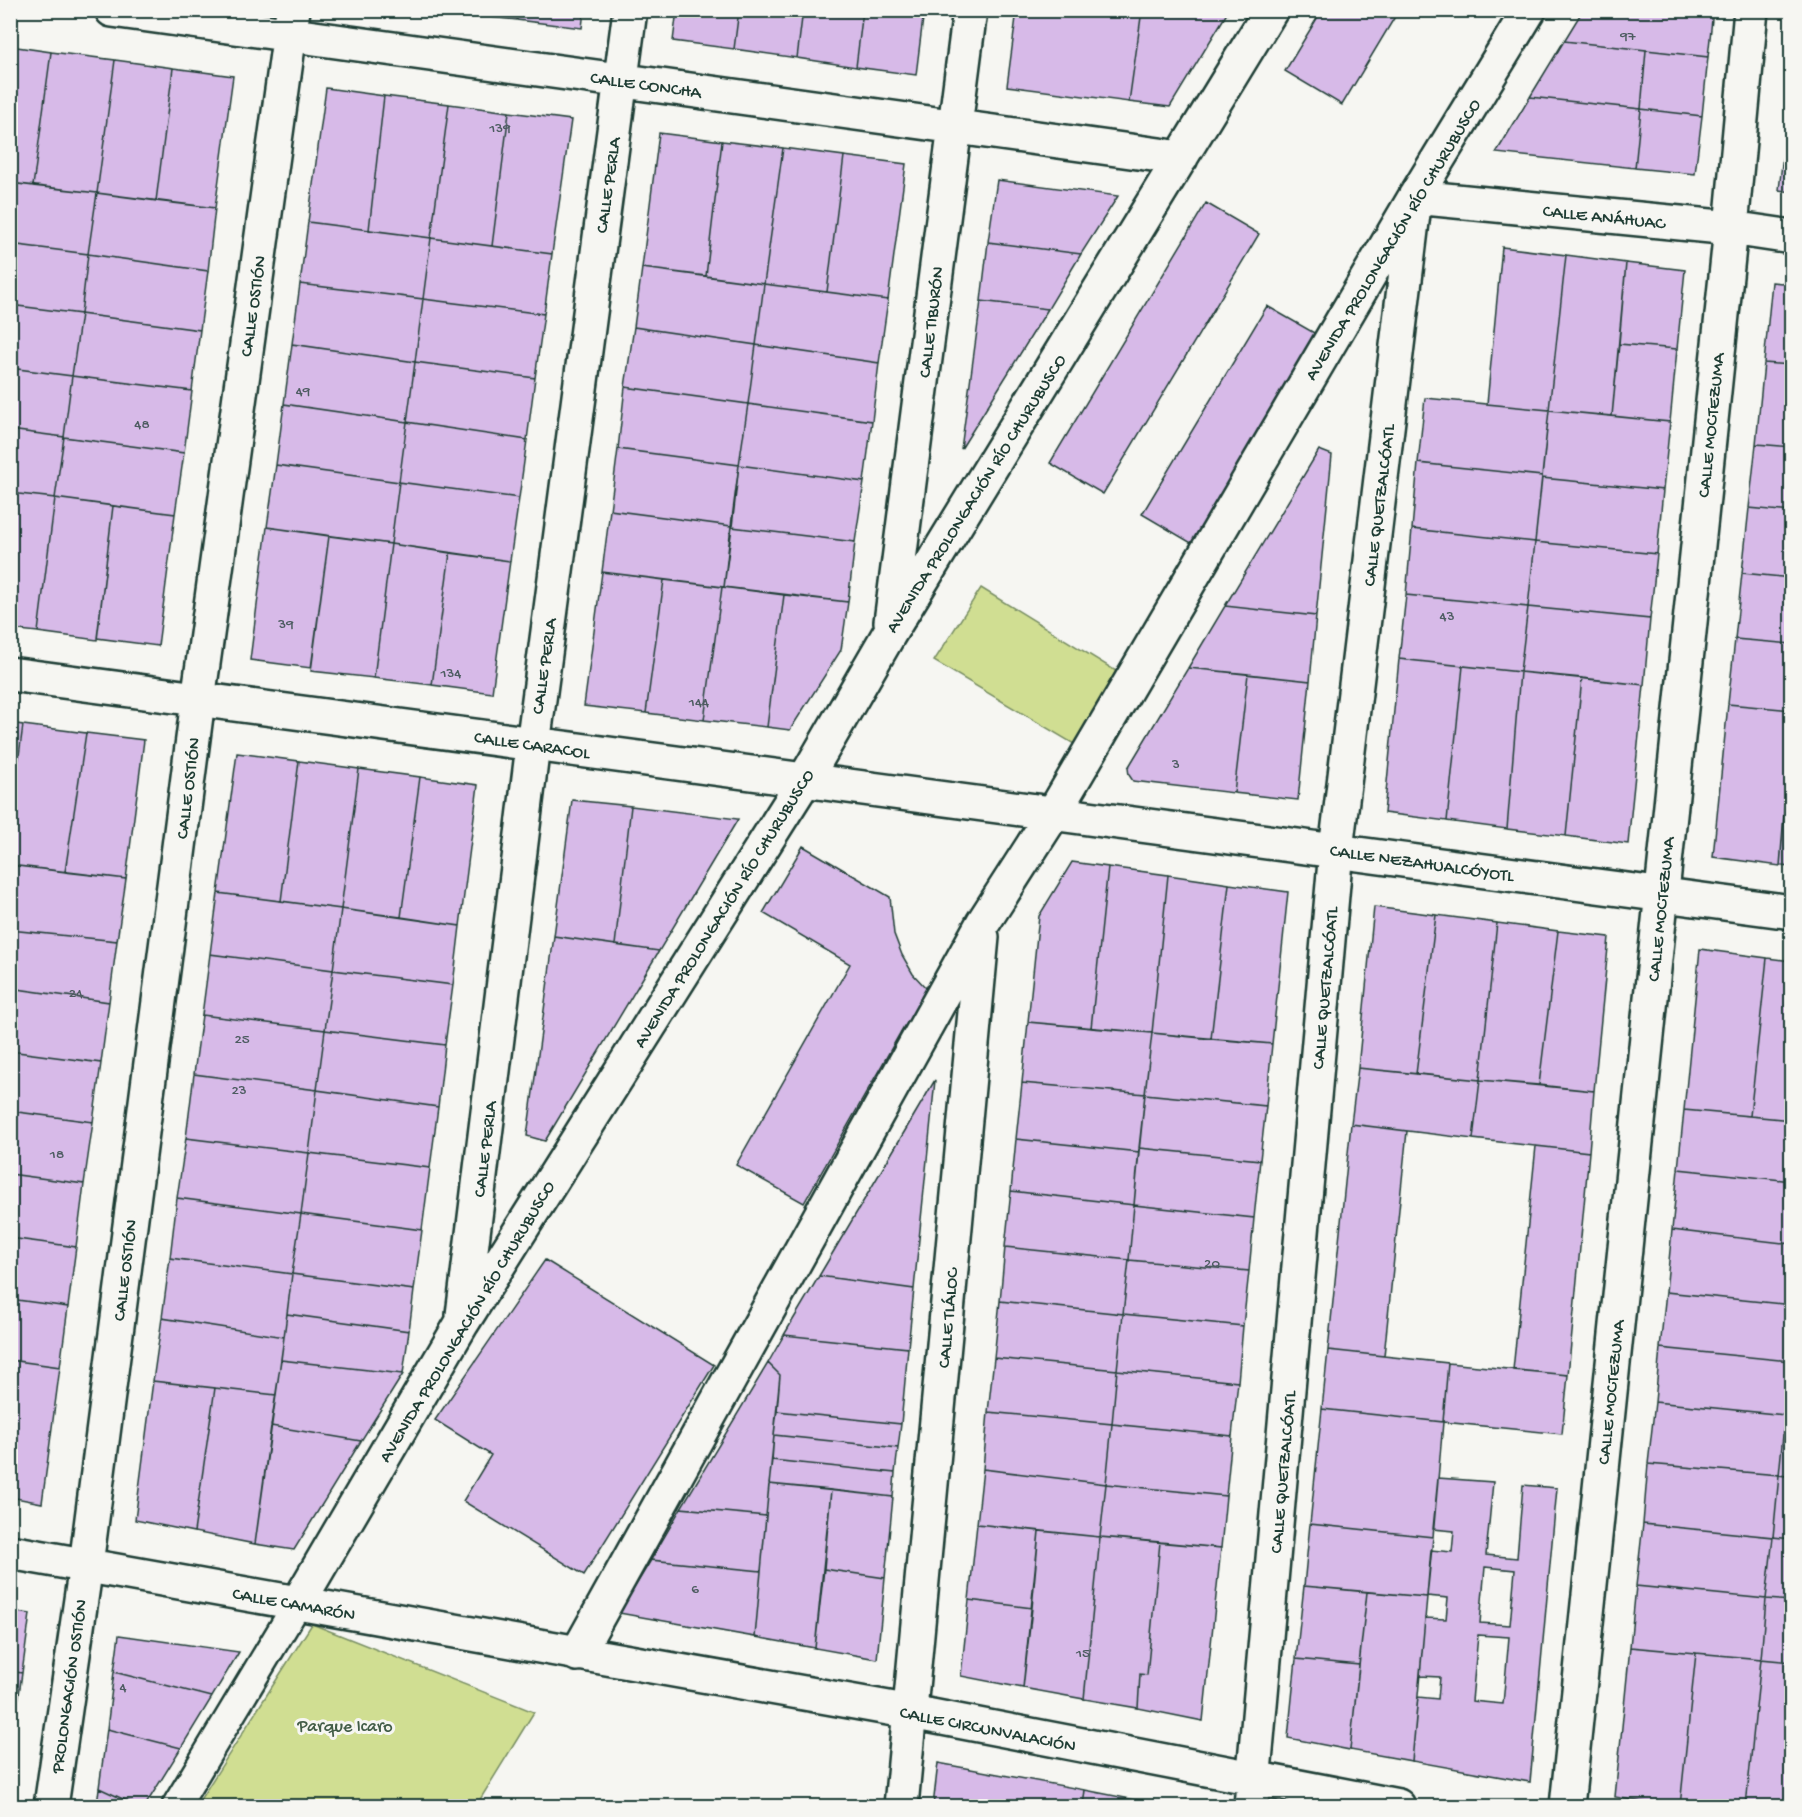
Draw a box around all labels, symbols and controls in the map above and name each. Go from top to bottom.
house number: 97 [1619,28,1637,46]
street label: CALLE CONCHA [589,68,704,105]
street label: AVENIDA PROLONGACIÓN RÍO CHURUBUSCO [1302,96,1487,385]
house number: 139 [488,120,511,138]
street label: CALLE PERLA [592,135,627,235]
street label: CALLE ANÁHUAC [1541,201,1667,235]
street label: CALLE OSTIÓN [237,254,272,358]
street label: CALLE TIBURÓN [915,265,950,379]
street label: CALLE MOCTEZUMA [1694,350,1731,499]
street label: AVENIDA PROLONGACIÓN RÍO CHURUBUSCO [882,351,1072,637]
house number: 49 [296,383,311,401]
house number: 48 [134,416,150,434]
street label: CALLE QUETZALCÓATL [1360,422,1401,588]
house number: 43 [1440,608,1455,626]
house number: 39 [277,616,294,634]
street label: CALLE PERLA [528,616,563,716]
house number: 134 [440,665,461,683]
house number: 144 [688,694,709,712]
street label: CALLE CARACOL [472,728,592,765]
street label: CALLE OSTIÓN [173,736,206,840]
house number: 3 [1171,756,1180,774]
street label: AVENIDA PROLONGACIÓN RÍO CHURUBUSCO [630,766,820,1052]
street label: CALLE MOCTEZUMA [1644,834,1681,983]
street label: CALLE NEZAHUALCÓYOTL [1328,841,1516,888]
street label: CALLE QUETZALCÓATL [1309,905,1344,1070]
house number: 24 [69,985,83,1003]
house number: 25 [234,1031,250,1049]
house number: 23 [231,1082,247,1100]
street label: CALLE PERLA [470,1099,503,1199]
house number: 18 [49,1146,64,1164]
street label: AVENIDA PROLONGACIÓN RÍO CHURUBUSCO [376,1178,561,1467]
street label: CALLE OSTIÓN [110,1218,143,1322]
house number: 20 [1204,1255,1220,1273]
street label: CALLE TLÁLOC [934,1266,964,1369]
street label: CALLE MOCTEZUMA [1594,1317,1631,1466]
street label: CALLE QUETZALCÓATL [1267,1389,1302,1554]
house number: 6 [691,1581,699,1599]
street label: CALLE CAMARÓN [230,1584,357,1627]
street label: PROLONGACIÓN OSTIÓN [48,1598,93,1776]
house number: 15 [1075,1645,1090,1663]
house number: 4 [119,1679,127,1697]
street label: CALLE CIRCUNVALACIÓN [898,1703,1077,1758]
park label: Parque Icaro [296,1717,393,1738]

